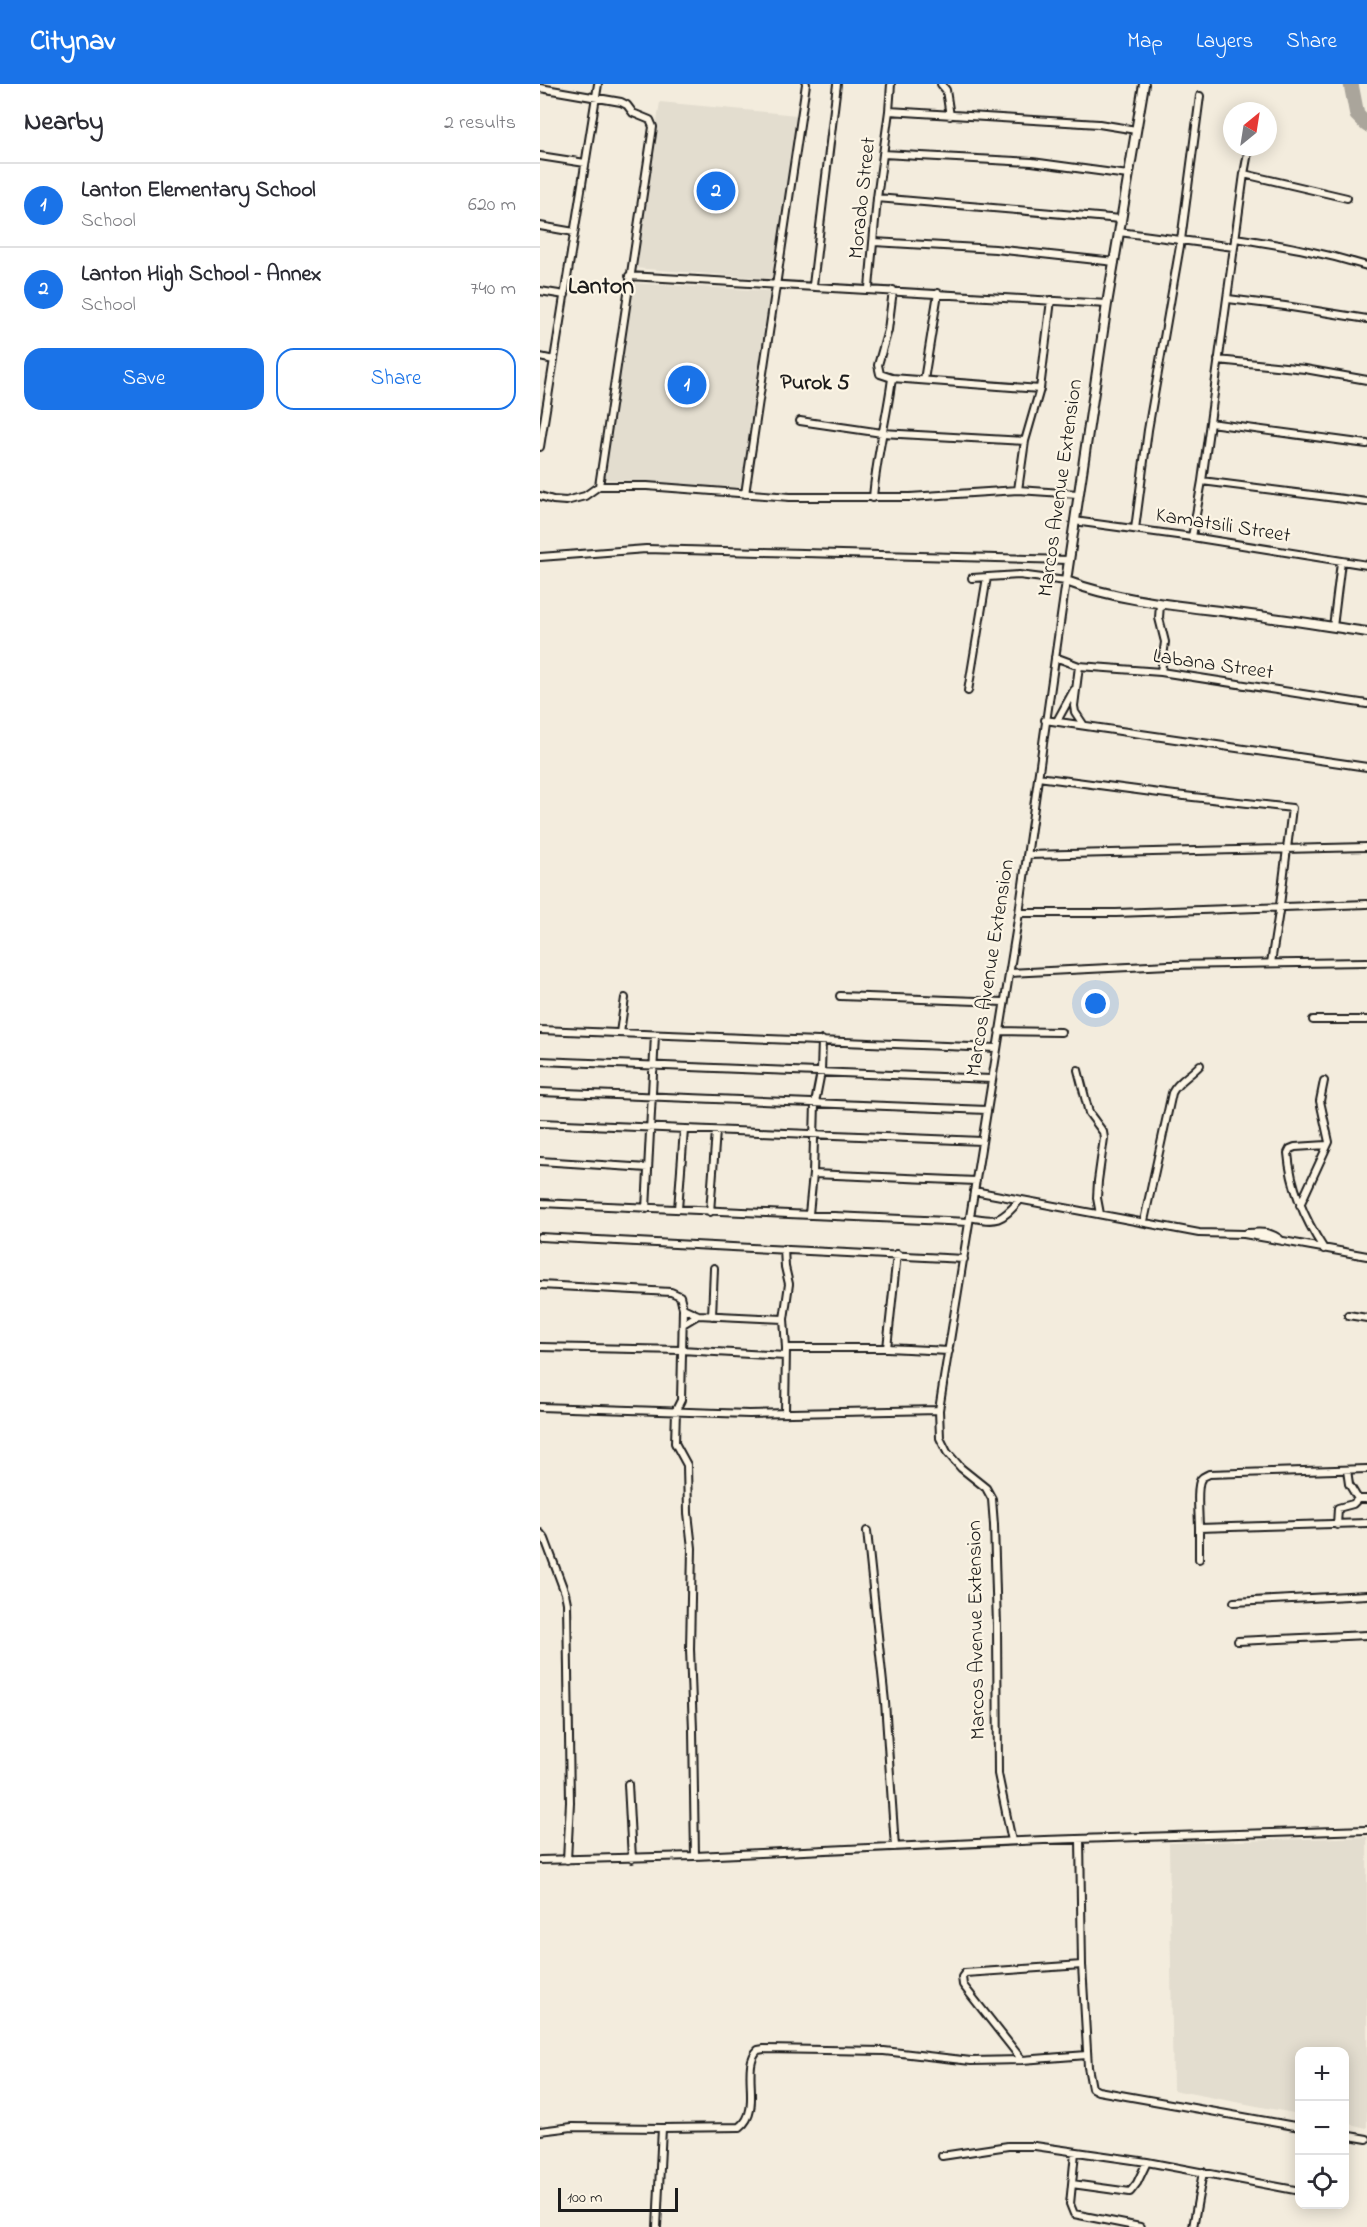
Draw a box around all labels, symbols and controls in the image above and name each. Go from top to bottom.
text: Citynav [30,22,115,63]
text: Map [1127,27,1163,57]
text: Layers [1196,27,1253,57]
text: Share [1286,27,1337,57]
north arrow [1223,102,1277,156]
text: Nearby [24,104,103,142]
text: 2 results [444,109,516,138]
street label: Morado Street [842,136,884,260]
pin: 2 [696,168,735,214]
text: Lanton Elementary School [81,175,316,207]
text: 1 [40,191,47,220]
text: 620 m [468,191,516,220]
text: School [81,207,136,236]
text: Lanton High School – Annex [81,259,321,291]
district label: Lanton [568,270,634,305]
text: 2 [39,275,48,304]
text: 740 m [470,275,516,304]
text: School [81,291,136,320]
button: Save [24,348,264,410]
button: Share [276,348,516,410]
pin: 1 [668,362,706,408]
district label: Purok 5 [780,368,850,400]
street label: Marcos Avenue Extension [1031,377,1091,599]
street label: Kamatsili Street [1153,501,1293,551]
street label: Labana Street [1151,642,1275,688]
street label: Marcos Avenue Extension [959,857,1023,1079]
your location [1081,989,1110,1018]
street label: Marcos Avenue Extension [960,1520,994,1740]
map controls [1295,2047,1349,2209]
button: + [1295,2047,1349,2101]
button: − [1295,2101,1349,2155]
button: locate [1295,2155,1349,2209]
scale bar [558,2185,678,2212]
text: 100 m [567,2186,602,2210]

